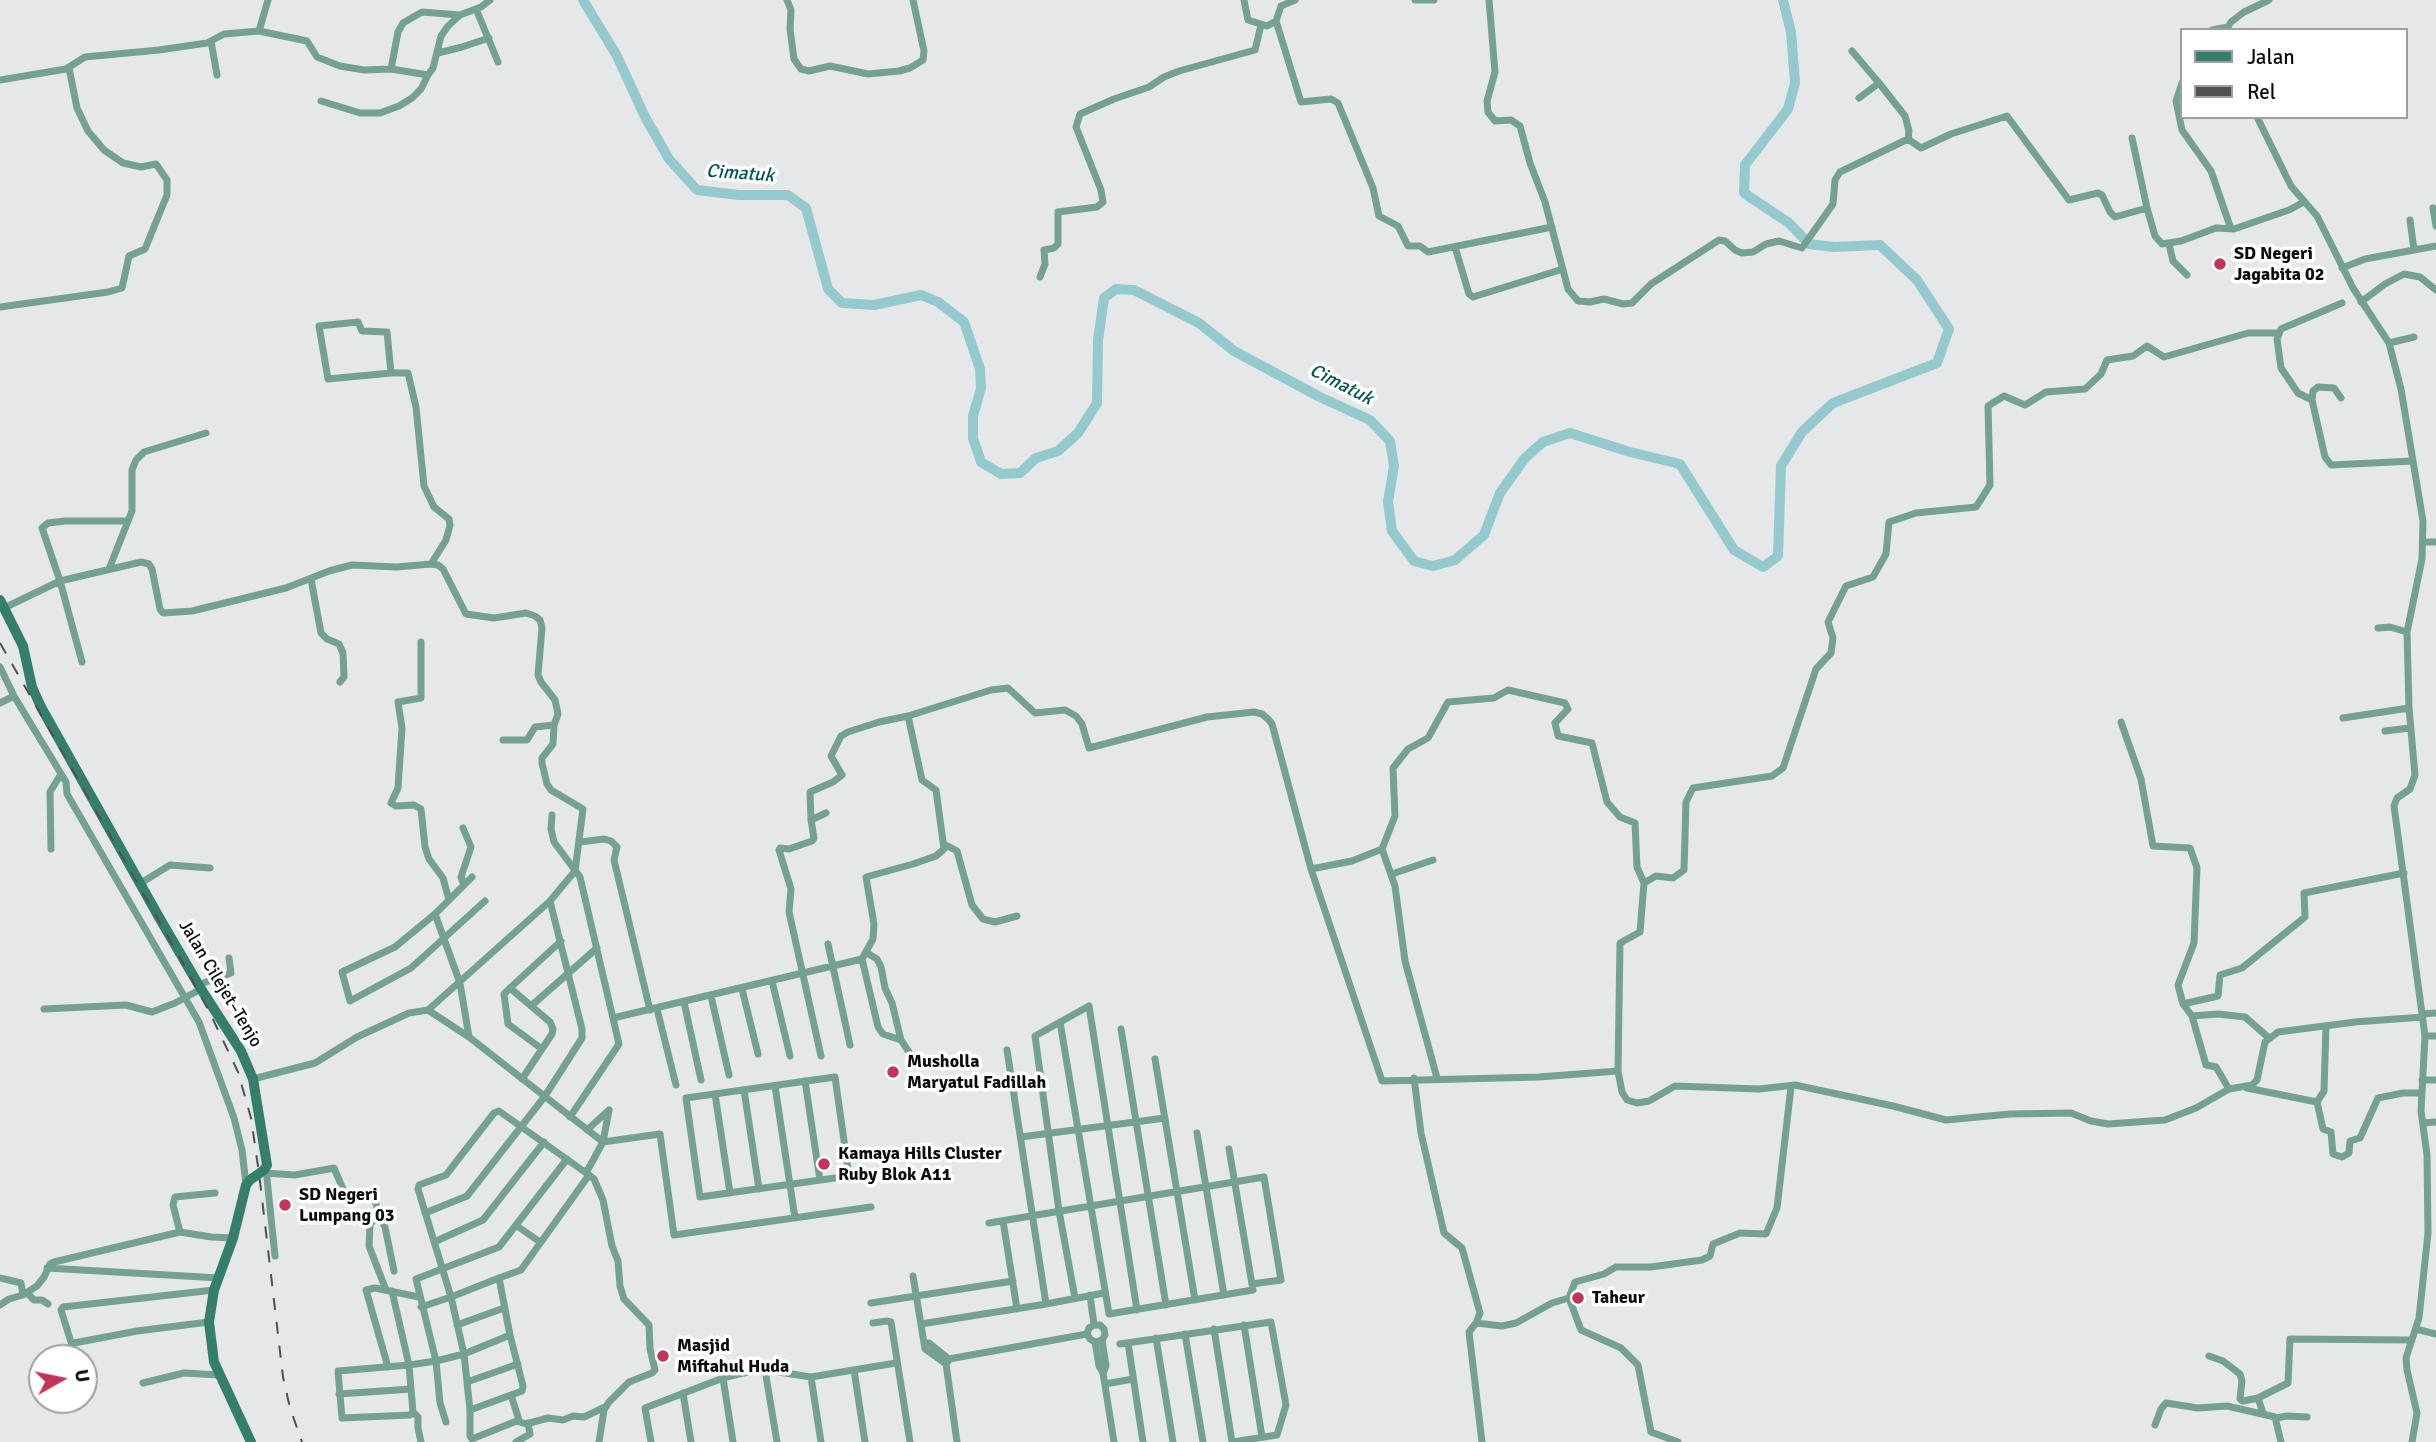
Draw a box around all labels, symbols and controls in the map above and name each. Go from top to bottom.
legend [2180,28,2408,119]
text: Jalan [2247,44,2295,70]
text: Rel [2247,79,2276,105]
water label: Cimatuk [705,160,775,188]
place label: SD Negeri Jagabita 02 [2234,243,2324,286]
marker: SD Negeri Jagabita 02 [2212,256,2228,272]
water label: Cimatuk [1306,359,1376,411]
street label: Jalan Cilejet–Tenjo [174,917,266,1051]
place label: Musholla Maryatul Fadillah [907,1051,1046,1094]
marker: Musholla Maryatul Fadillah [885,1064,901,1080]
place label: Kamaya Hills Cluster Ruby Blok A11 [838,1143,1002,1186]
marker: Kamaya Hills Cluster Ruby Blok A11 [816,1156,832,1172]
place label: SD Negeri Lumpang 03 [299,1184,394,1226]
marker: SD Negeri Lumpang 03 [277,1197,293,1213]
place label: Taheur [1592,1287,1645,1309]
marker: Taheur [1570,1290,1586,1306]
place label: Masjid Miftahul Huda [677,1335,789,1378]
north arrow [28,1344,98,1414]
marker: Masjid Miftahul Huda [655,1348,671,1364]
text: U [69,1368,95,1384]

